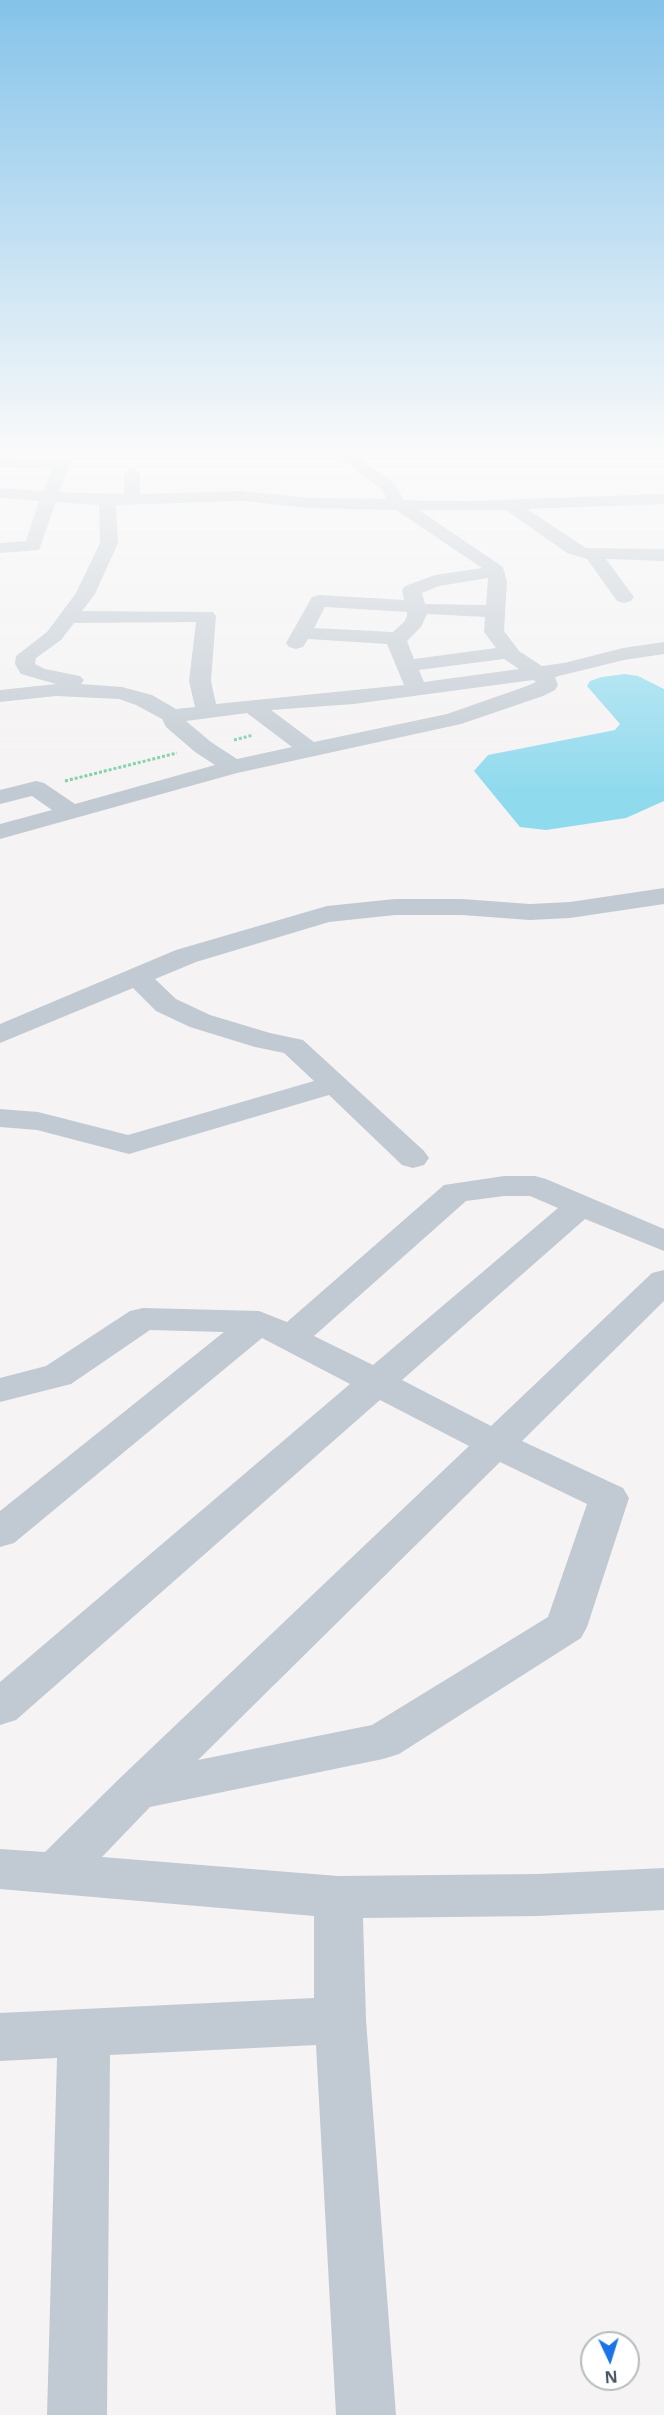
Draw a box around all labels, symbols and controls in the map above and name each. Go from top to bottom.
north arrow [580,2331,640,2391]
text: N [604,2366,618,2388]

